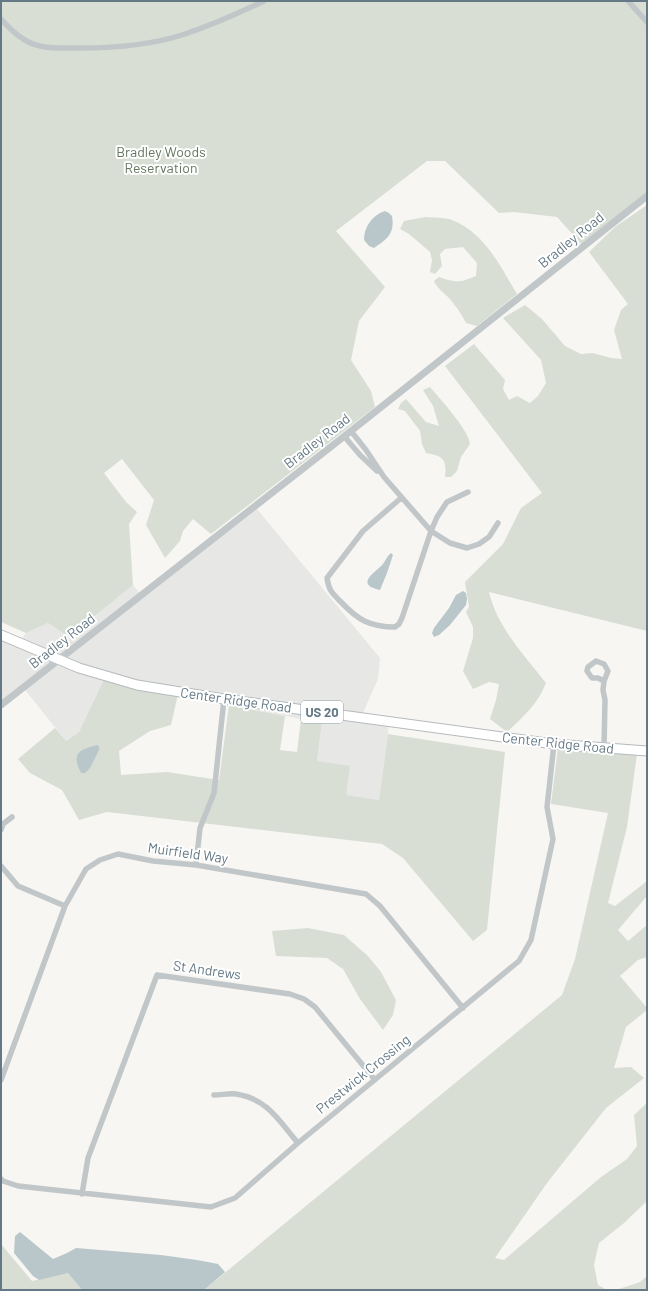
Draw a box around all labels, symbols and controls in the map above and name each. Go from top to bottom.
park label: Bradley Woods Reservation [116,143,206,176]
street label: Bradley Road [534,208,607,271]
street label: Bradley Road [280,409,353,472]
street label: Bradley Road [25,609,98,672]
street label: Center Ridge Road [179,683,293,716]
road number: US 20 [301,701,343,723]
street label: Center Ridge Road [501,728,615,757]
street label: Muirfield Way [147,838,230,867]
street label: St Andrews [172,956,242,983]
street label: Prestwick Crossing [312,1030,413,1117]

